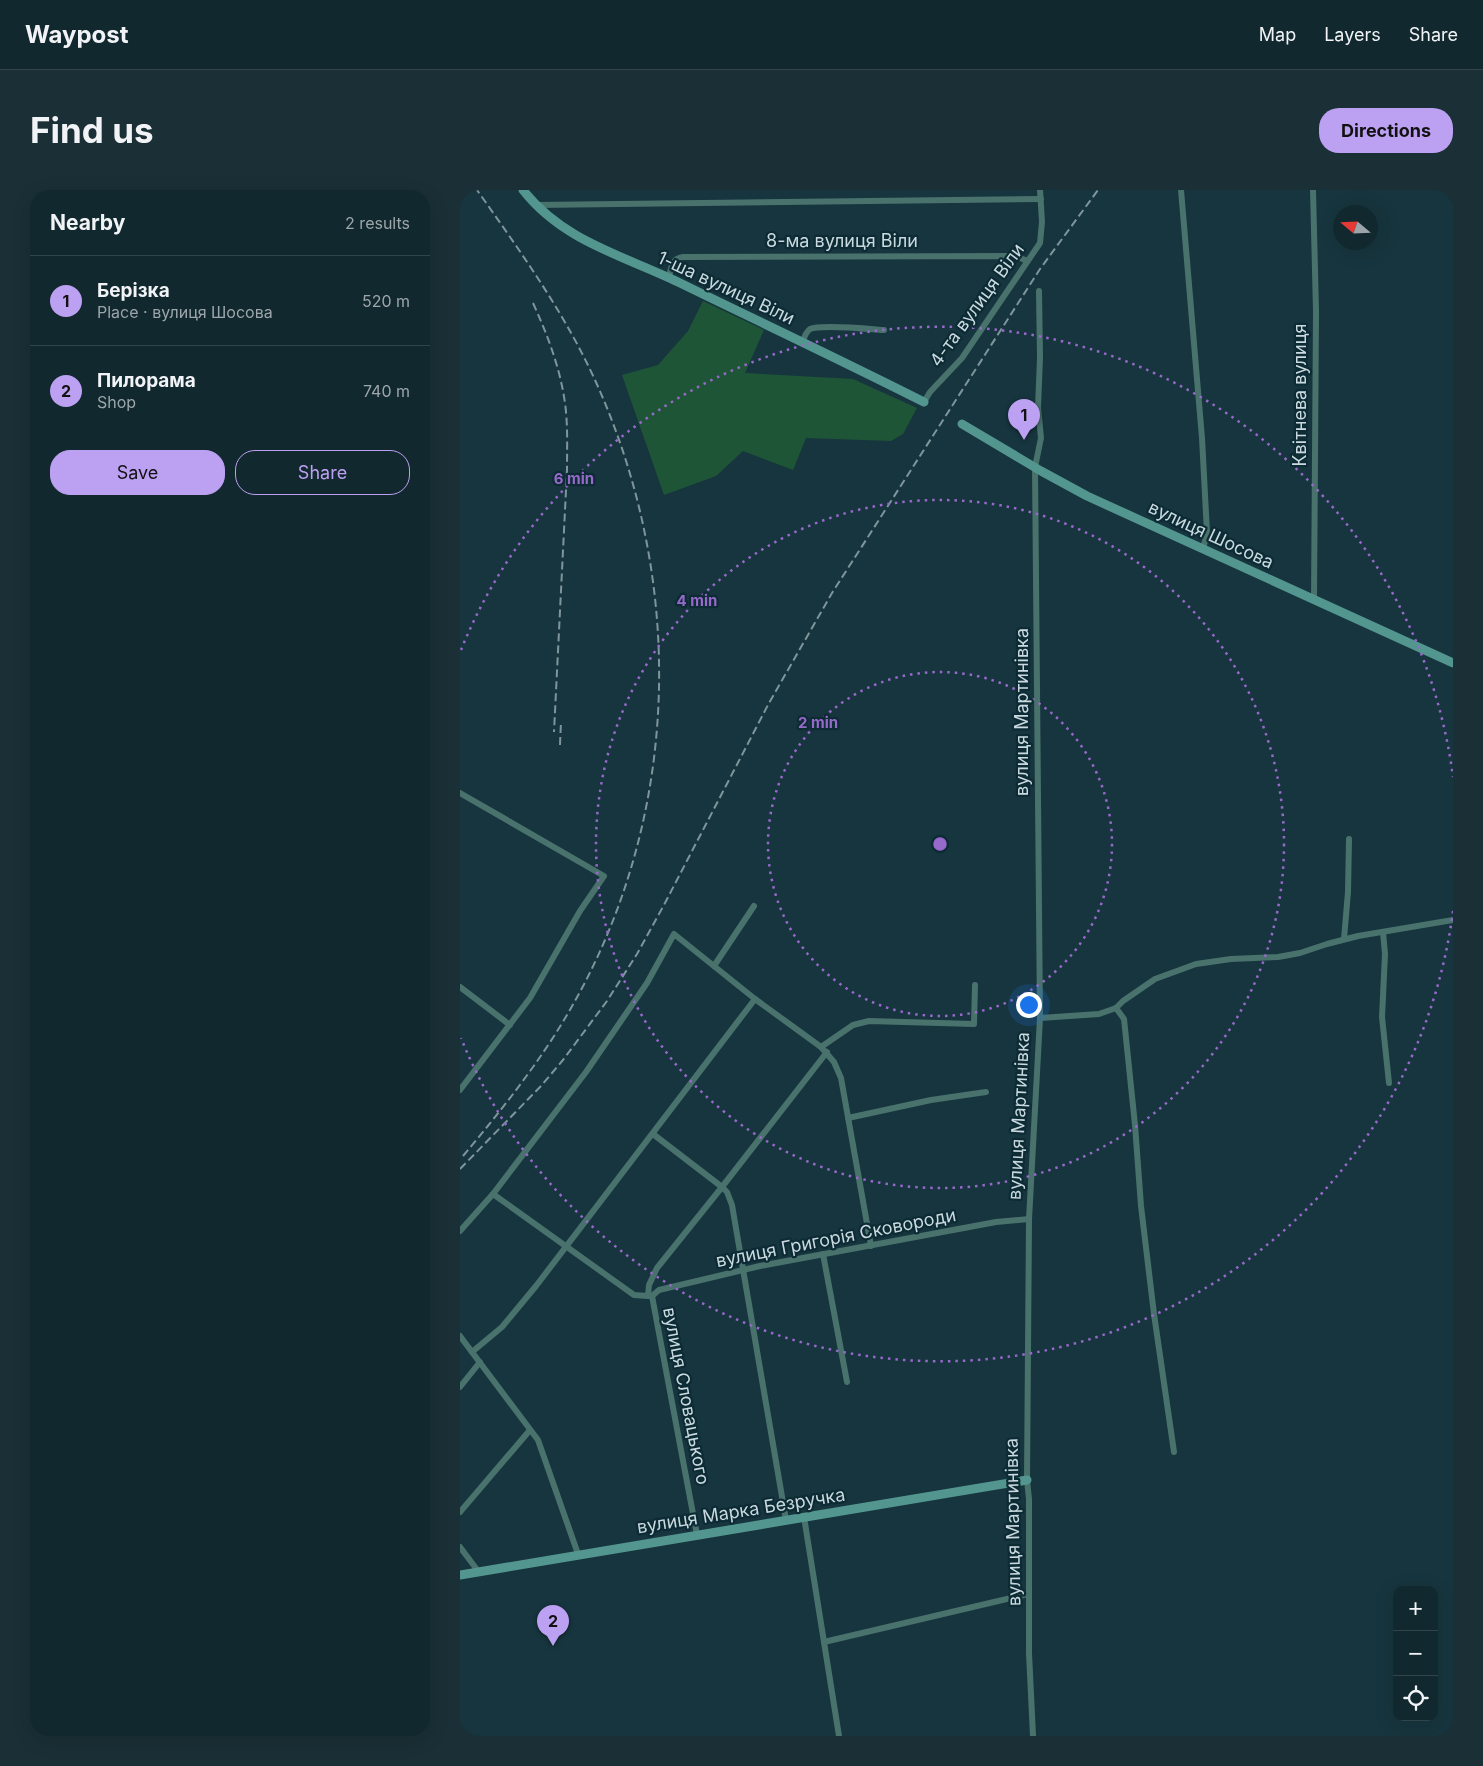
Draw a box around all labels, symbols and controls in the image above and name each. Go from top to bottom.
text: Waypost [25,20,129,49]
text: Map [1259,24,1296,45]
text: Layers [1324,24,1381,45]
text: Share [1409,24,1458,45]
button: Directions [1319,108,1453,153]
text: Find us [30,109,154,151]
north arrow [1333,205,1378,250]
text: Nearby [50,210,125,235]
text: 2 results [345,213,410,233]
street label: 8-ма вулиця Віли [766,230,918,251]
street label: 4-та вулиця Віли [925,239,1028,370]
street label: 1-ша вулиця Віли [654,247,798,329]
text: Берізка [97,279,170,302]
text: 1 [63,291,69,311]
text: 520 m [362,291,410,311]
text: Place · вулиця Шосова [97,302,273,322]
street label: Квітнева вулиця [1289,324,1310,466]
text: Пилорама [97,369,196,392]
text: 2 [61,381,71,401]
text: 740 m [363,381,410,401]
text: Shop [97,392,136,412]
pin: 1 [1008,399,1040,440]
button: Save [50,450,225,495]
button: Share [235,450,410,495]
text: 6 min [554,469,594,488]
street label: вулиця Шосова [1145,496,1277,573]
text: 4 min [677,591,717,610]
street label: вулиця Мартинівка [1011,628,1032,796]
text: 2 min [798,713,838,732]
centre of rings [931,835,949,853]
your location [1016,992,1042,1018]
street label: вулиця Мартинівка [1004,1032,1033,1200]
street label: вулиця Григорія Сковороди [714,1204,958,1271]
street label: вулиця Словацького [659,1305,714,1486]
street label: вулиця Мартинівка [1001,1438,1024,1606]
street label: вулиця Марка Безручка [635,1484,847,1537]
map controls [1393,1586,1438,1721]
button: + [1393,1586,1438,1631]
pin: 2 [537,1605,569,1646]
button: − [1393,1631,1438,1676]
button: locate [1393,1676,1438,1721]

